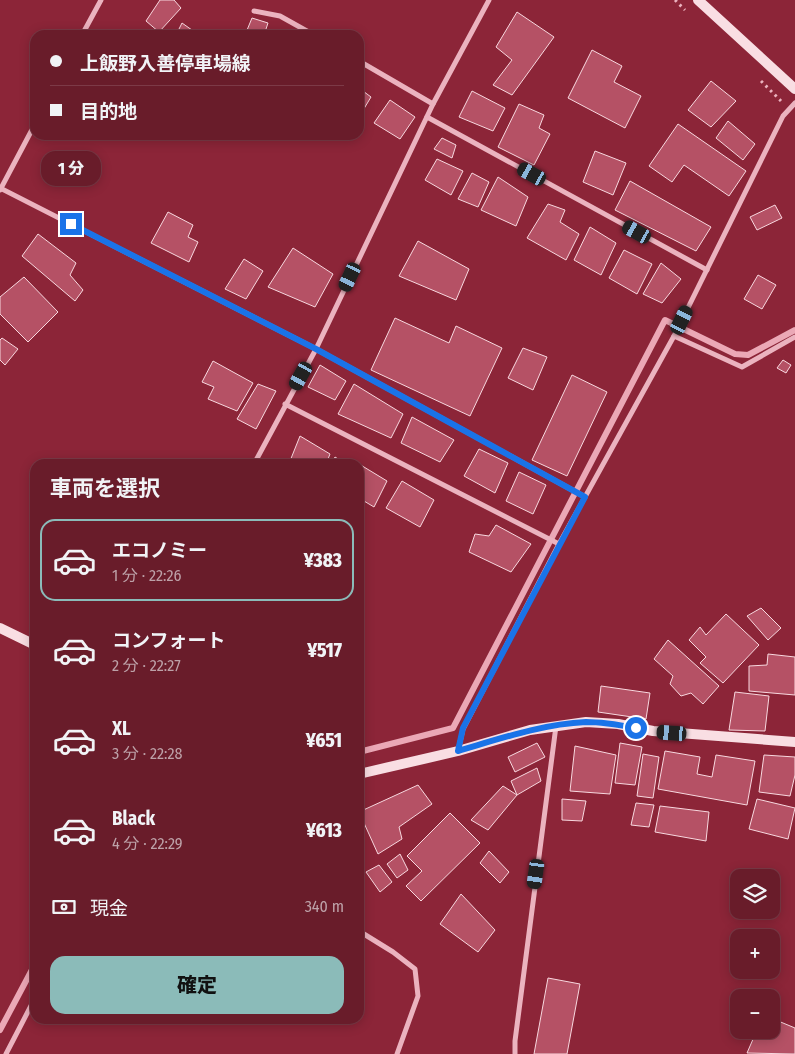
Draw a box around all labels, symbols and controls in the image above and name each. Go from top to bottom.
text: 上飯野入善停車場線 [80,52,251,75]
text: 目的地 [80,100,137,123]
callout: 1 分 [41,152,101,186]
text: 1 分 [58,159,84,178]
car [515,160,548,188]
route end [60,213,82,235]
car [620,218,653,246]
car [336,260,363,294]
car [668,303,695,337]
car [287,359,314,393]
text: 車両を選択 [50,475,160,502]
icon: car [52,538,97,583]
text: エコノミー [112,539,207,562]
text: ¥383 [304,549,342,572]
text: 1 分 · 22:26 [112,566,181,585]
icon: car [52,628,97,673]
text: コンフォート [112,629,225,652]
text: ¥517 [307,639,342,662]
text: 2 分 · 22:27 [112,656,181,675]
text: XL [112,717,131,740]
route start [625,717,647,739]
icon: car [52,718,97,763]
car [656,724,687,742]
text: ¥651 [306,729,342,752]
text: 3 分 · 22:28 [112,744,182,763]
text: Black [112,807,155,830]
icon: car [52,808,97,853]
text: ¥613 [306,819,342,842]
text: 4 分 · 22:29 [112,834,183,853]
car [526,858,545,890]
map controls [730,869,780,1039]
button: layers [730,869,780,919]
icon: cash [50,893,78,921]
text: 現金 [90,897,128,920]
text: 340 m [305,897,344,916]
button: + [730,929,780,979]
button: 確定 [50,956,344,1014]
button: − [730,989,780,1039]

